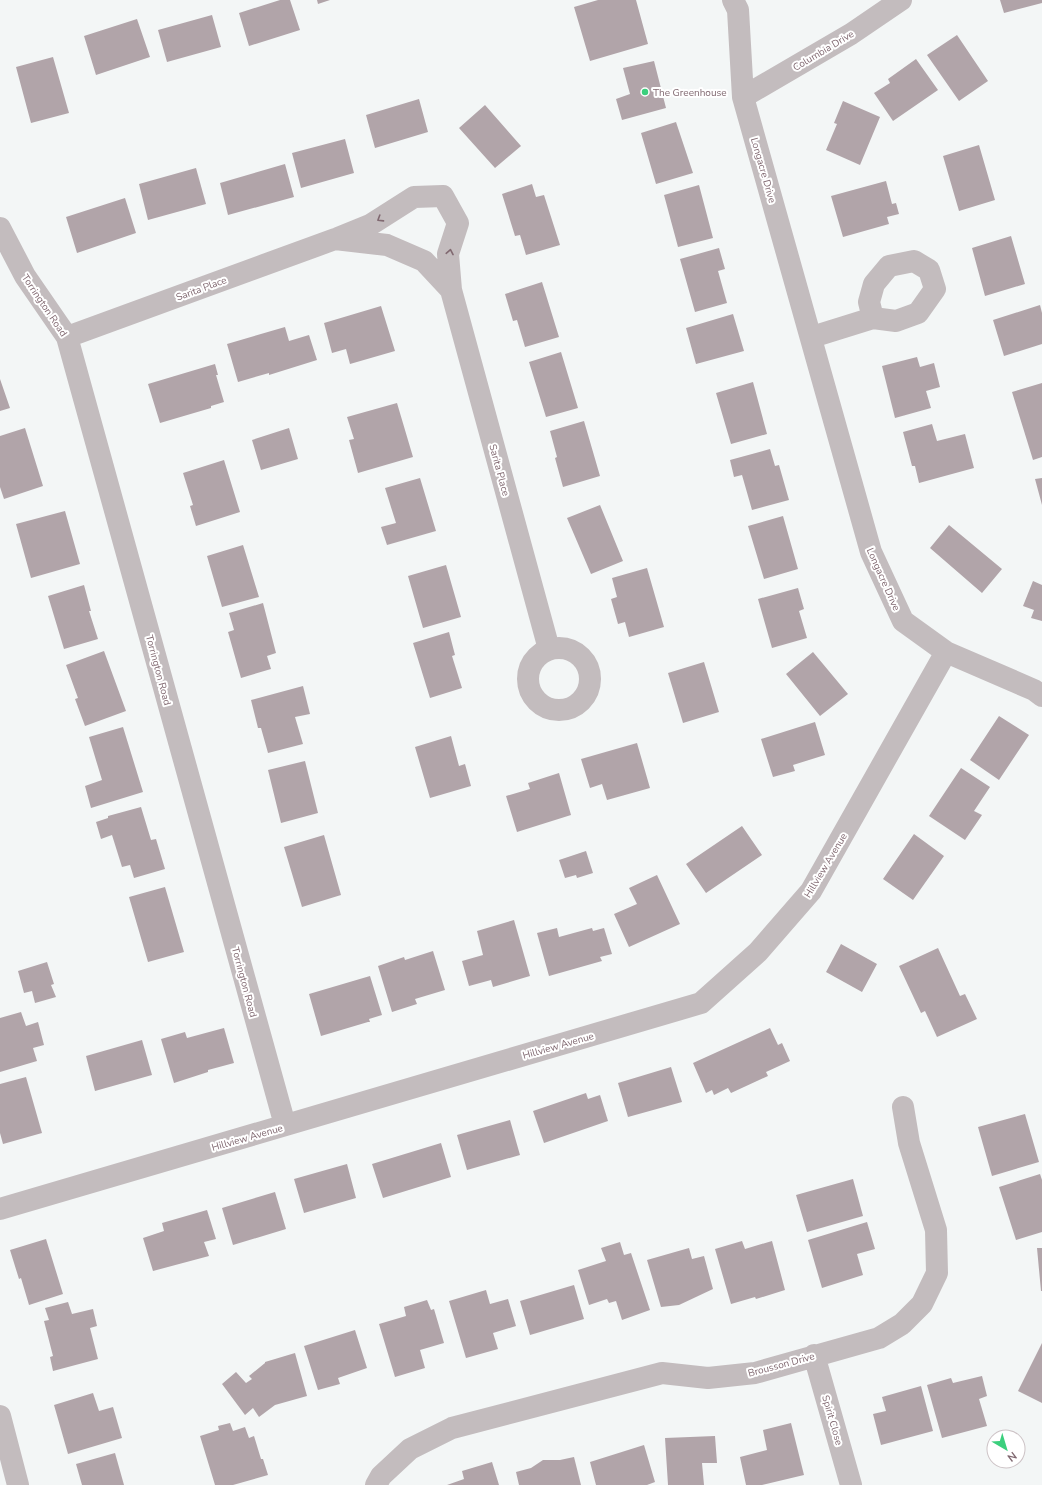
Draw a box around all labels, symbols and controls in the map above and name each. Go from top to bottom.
street label: Columbia Drive [790,27,857,75]
place label: The Greenhouse [653,86,727,100]
marker: The Greenhouse [640,87,650,97]
street label: Longacre Drive [747,136,779,205]
one-way arrow [377,214,384,221]
one-way arrow [445,248,454,255]
street label: Torrington Road [18,272,70,340]
street label: Sarita Place [174,273,229,305]
street label: Sarita Place [485,443,513,498]
street label: Longacre Drive [863,546,903,613]
street label: Torrington Road [142,633,174,707]
street label: Hillview Avenue [801,830,851,901]
street label: Torrington Road [228,945,260,1019]
street label: Hillview Avenue [521,1029,596,1063]
street label: Hillview Avenue [210,1121,285,1155]
street label: Brousson Drive [746,1349,816,1381]
street label: Spirit Close [818,1394,846,1447]
north arrow [986,1429,1026,1469]
text: N [1004,1448,1020,1465]

